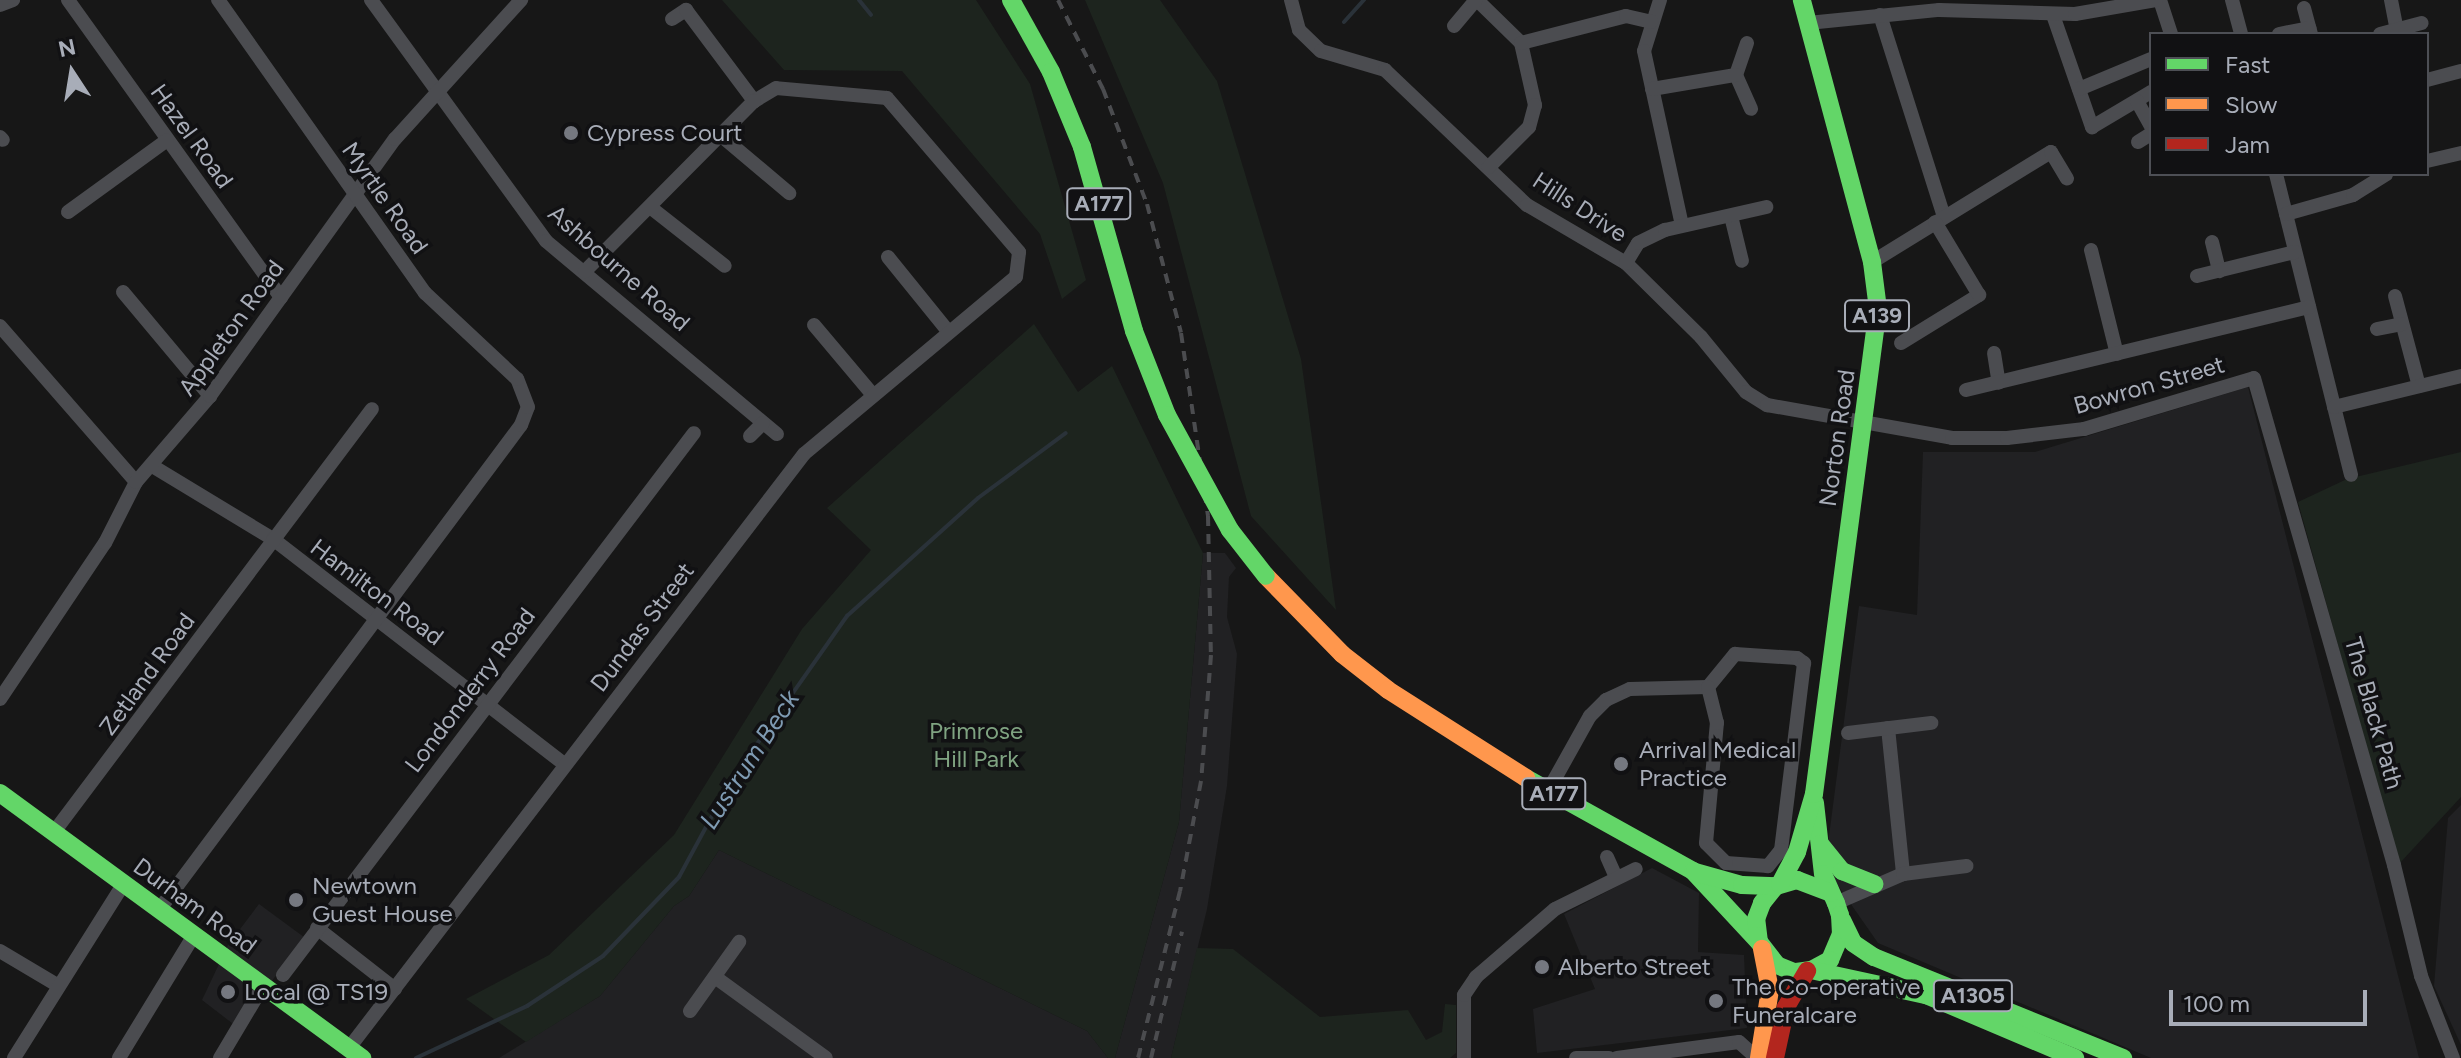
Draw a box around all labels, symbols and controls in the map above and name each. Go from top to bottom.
north arrow [32,32,112,112]
legend [2149,32,2429,176]
text: N [56,33,78,63]
text: Fast [2225,50,2270,79]
street label: Hazel Road [145,78,239,194]
text: Slow [2225,90,2277,119]
place label: Cypress Court [587,119,742,147]
marker: Cypress Court [562,124,580,142]
text: Jam [2225,130,2270,159]
street label: Myrtle Road [336,137,434,259]
street label: Hills Drive [1527,166,1633,248]
road number: A177 [1065,186,1133,222]
street label: Ashbourne Road [542,199,696,337]
street label: Appleton Road [172,255,290,401]
road number: A139 [1843,298,1911,334]
street label: Bowron Street [2070,350,2228,420]
street label: Norton Road [1813,368,1861,508]
street label: Hamilton Road [305,533,449,651]
street label: Dundas Street [584,557,700,697]
street label: Londonderry Road [399,602,541,778]
street label: Zetland Road [93,607,201,741]
street label: The Black Path [2339,634,2409,792]
water label: Lustrum Beck [694,685,806,835]
park label: Primrose Hill Park [929,717,1023,773]
place label: Arrival Medical Practice [1639,736,1796,792]
marker: Arrival Medical Practice [1610,753,1632,775]
road number: A177 [1520,776,1588,812]
street label: Durham Road [128,852,262,960]
place label: Newtown Guest House [312,872,453,928]
marker: Newtown Guest House [287,891,305,909]
place label: Alberto Street [1558,953,1711,981]
marker: Alberto Street [1533,958,1551,976]
place label: The Co-operative Funeralcare [1732,973,1920,1029]
scale bar [2173,974,2371,1024]
place label: Local @ TS19 [244,978,388,1006]
road number: A1305 [1931,978,2015,1014]
marker: Local @ TS19 [219,983,237,1001]
text: 100 m [2183,989,2250,1018]
marker: The Co-operative Funeralcare [1707,992,1725,1010]

